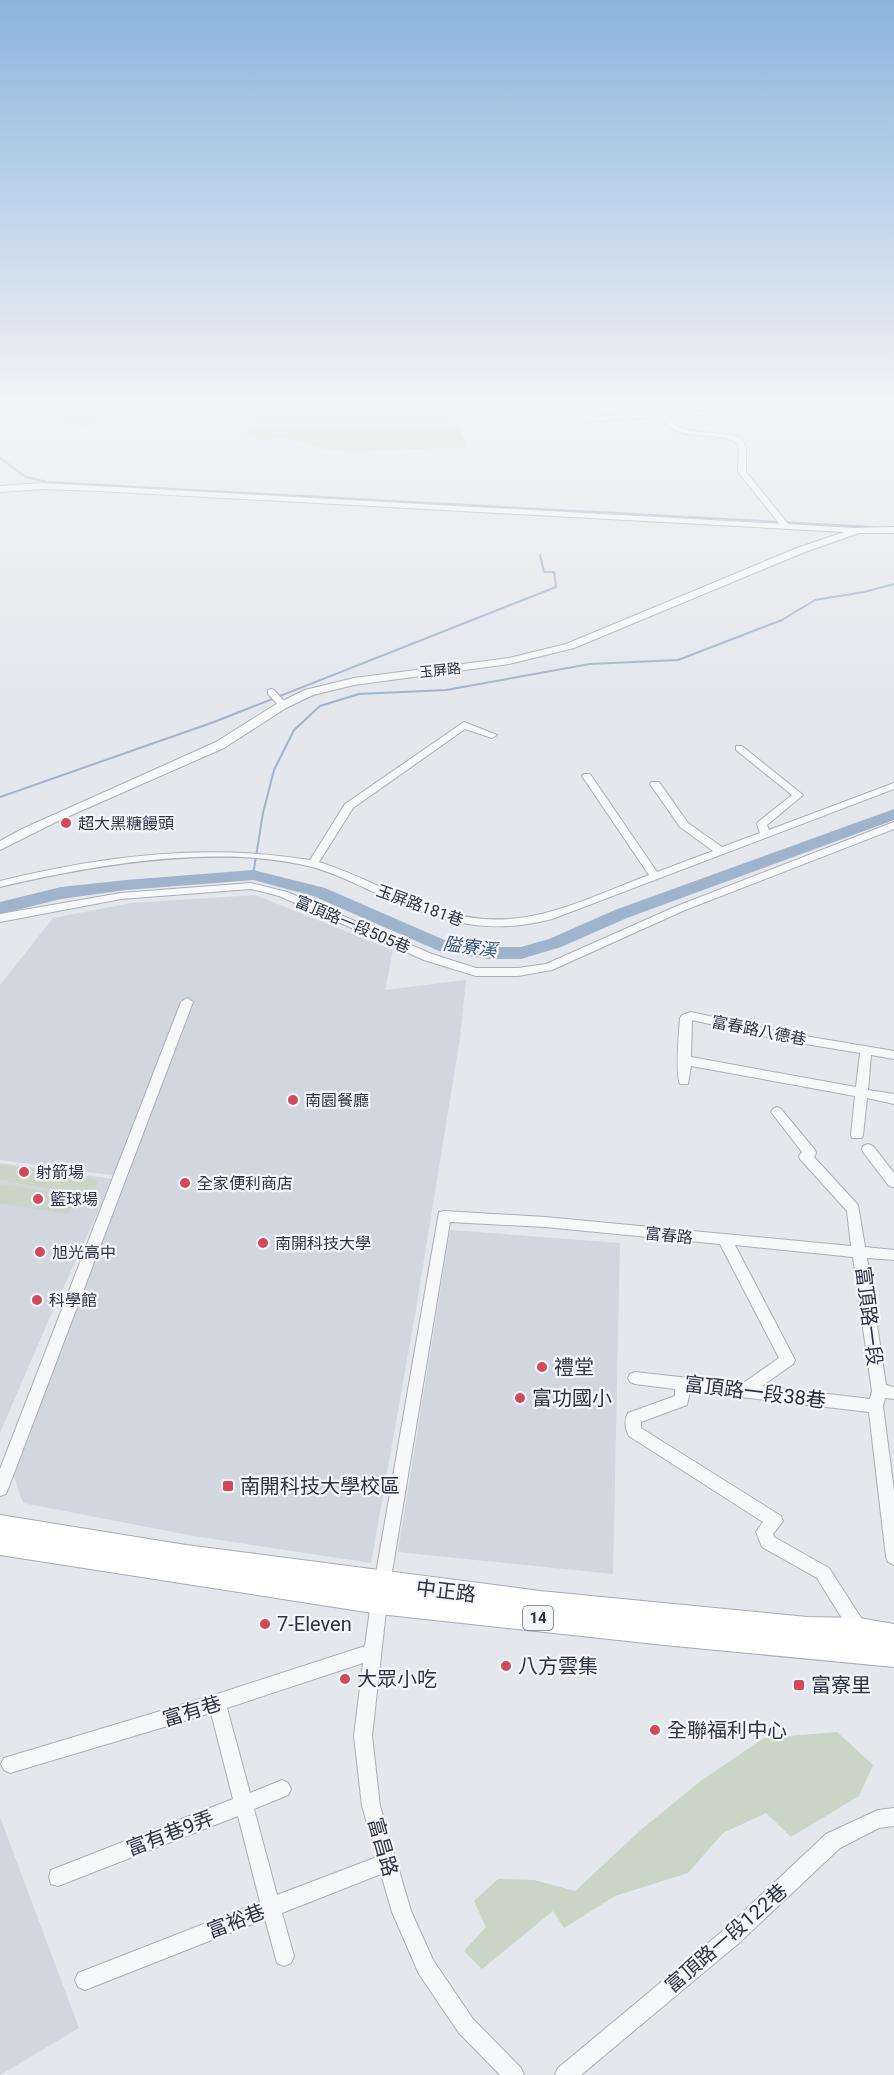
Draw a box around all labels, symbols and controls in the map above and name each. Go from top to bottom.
street label: 玉屏路 [418,660,462,680]
place label: 超大黑糖饅頭 [78,814,174,833]
marker: 超大黑糖饅頭 [59,816,73,830]
street label: 玉屏路181巷 [374,881,466,930]
street label: 富頂路一段505巷 [292,892,413,957]
water label: 隘寮溪 [442,932,501,961]
street label: 富春路八德巷 [710,1012,808,1049]
place label: 南園餐廳 [305,1091,369,1110]
marker: 南園餐廳 [286,1093,300,1107]
place label: 射箭場 [36,1163,84,1182]
marker: 射箭場 [17,1165,31,1179]
place label: 全家便利商店 [197,1174,293,1193]
marker: 全家便利商店 [178,1176,192,1190]
place label: 籃球場 [50,1190,98,1209]
marker: 籃球場 [31,1192,45,1206]
street label: 富春路 [644,1224,694,1247]
place label: 南開科技大學 [275,1234,371,1253]
marker: 南開科技大學 [256,1236,270,1250]
place label: 旭光高中 [52,1243,116,1262]
marker: 旭光高中 [33,1245,47,1259]
street label: 富頂路一段 [851,1265,887,1367]
place label: 科學館 [49,1291,97,1310]
marker: 科學館 [30,1293,44,1307]
place label: 禮堂 [554,1355,594,1379]
marker: 禮堂 [535,1360,549,1374]
street label: 富頂路一段38巷 [683,1371,827,1413]
place label: 富功國小 [532,1386,612,1410]
marker: 富功國小 [513,1391,527,1405]
place label: 南開科技大學校區 [240,1474,400,1498]
marker: 南開科技大學校區 [221,1479,235,1493]
street label: 中正路 [415,1575,477,1607]
road number: 14 [523,1606,553,1630]
place label: 7-Eleven [277,1612,352,1636]
marker: 7-Eleven [258,1617,272,1631]
place label: 八方雲集 [518,1654,598,1678]
marker: 八方雲集 [499,1659,513,1673]
place label: 大眾小吃 [357,1667,437,1691]
marker: 大眾小吃 [338,1672,352,1686]
place label: 富寮里 [811,1673,871,1697]
marker: 富寮里 [792,1678,806,1692]
street label: 富有巷 [160,1691,224,1731]
place label: 全聯福利中心 [667,1718,787,1742]
marker: 全聯福利中心 [648,1723,662,1737]
street label: 富有巷9弄 [123,1805,217,1861]
street label: 富昌路 [363,1815,403,1879]
street label: 富頂路一段122巷 [660,1879,792,1997]
street label: 富裕巷 [204,1899,268,1943]

